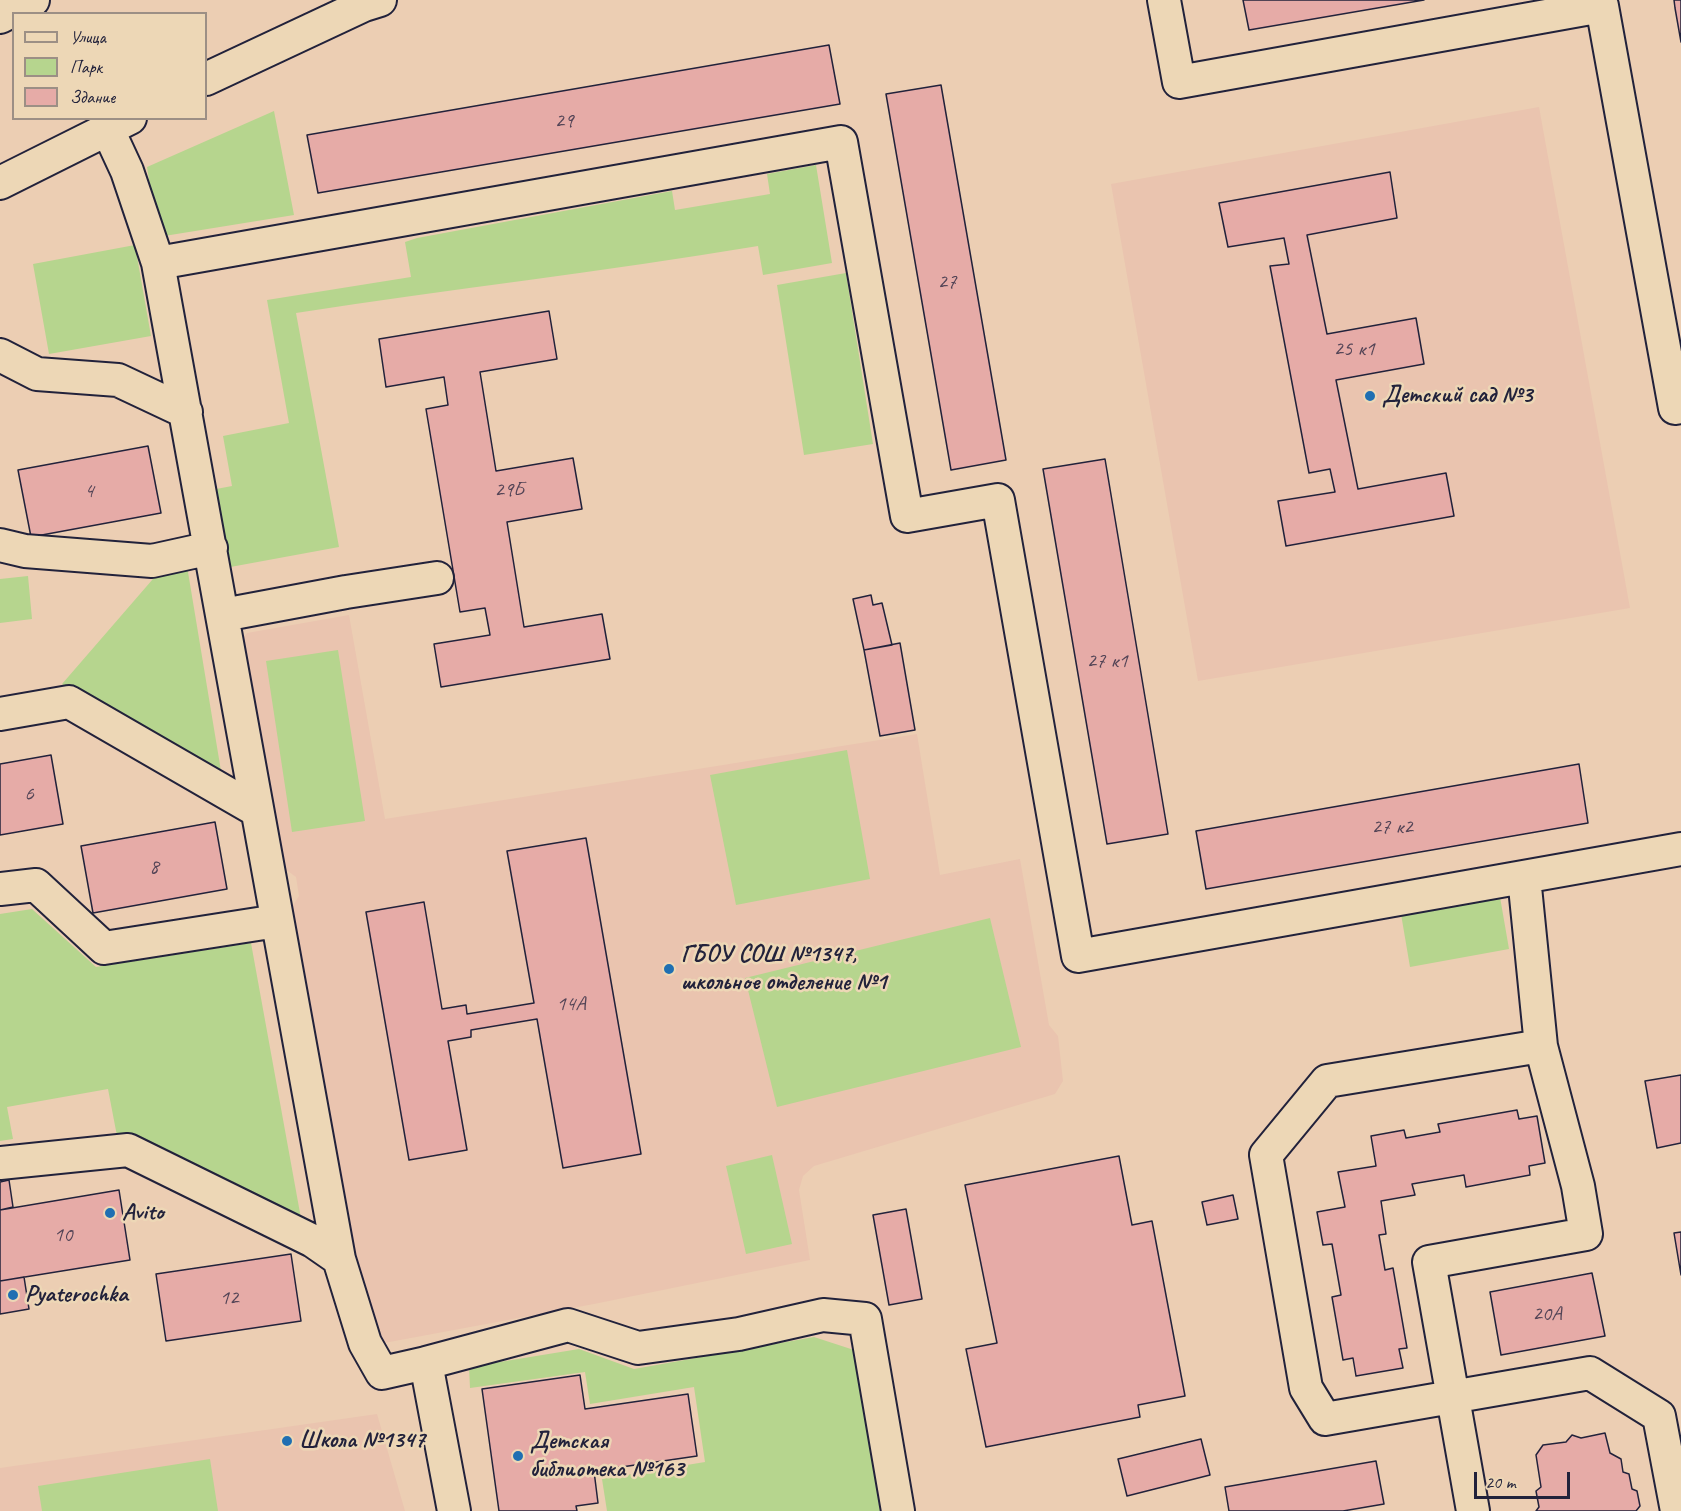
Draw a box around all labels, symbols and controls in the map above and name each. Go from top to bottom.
legend [12,12,207,120]
text: Улица [70,26,106,48]
text: Парк [70,56,102,78]
text: Здание [70,86,115,108]
house number: 29 [555,108,573,134]
house number: 27 [938,269,956,295]
house number: 25 к1 [1333,336,1375,362]
place label: Детский сад №3 [1382,382,1532,410]
marker: Детский сад №3 [1363,389,1377,403]
house number: 29Б [494,477,524,503]
house number: 4 [84,478,94,504]
house number: 27 к1 [1086,648,1128,674]
house number: 6 [24,781,34,807]
house number: 27 к2 [1371,814,1413,840]
house number: 8 [149,854,159,880]
place label: ГБОУ СОШ №1347, школьное отделение №1 [681,941,887,997]
marker: ГБОУ СОШ №1347, школьное отделение №1 [662,962,676,976]
house number: 14А [556,991,586,1017]
place label: Avito [122,1199,164,1227]
marker: Avito [103,1206,117,1220]
house number: 10 [54,1222,72,1248]
place label: Pyaterochka [25,1281,128,1309]
house number: 12 [220,1285,238,1311]
marker: Pyaterochka [6,1288,20,1302]
house number: 20А [1532,1301,1562,1327]
place label: Школа №1347 [299,1427,425,1455]
place label: Детская библиотека №163 [530,1428,684,1484]
marker: Школа №1347 [280,1434,294,1448]
marker: Детская библиотека №163 [511,1449,525,1463]
scale bar [1477,1460,1573,1498]
text: 20 m [1485,1471,1516,1493]

